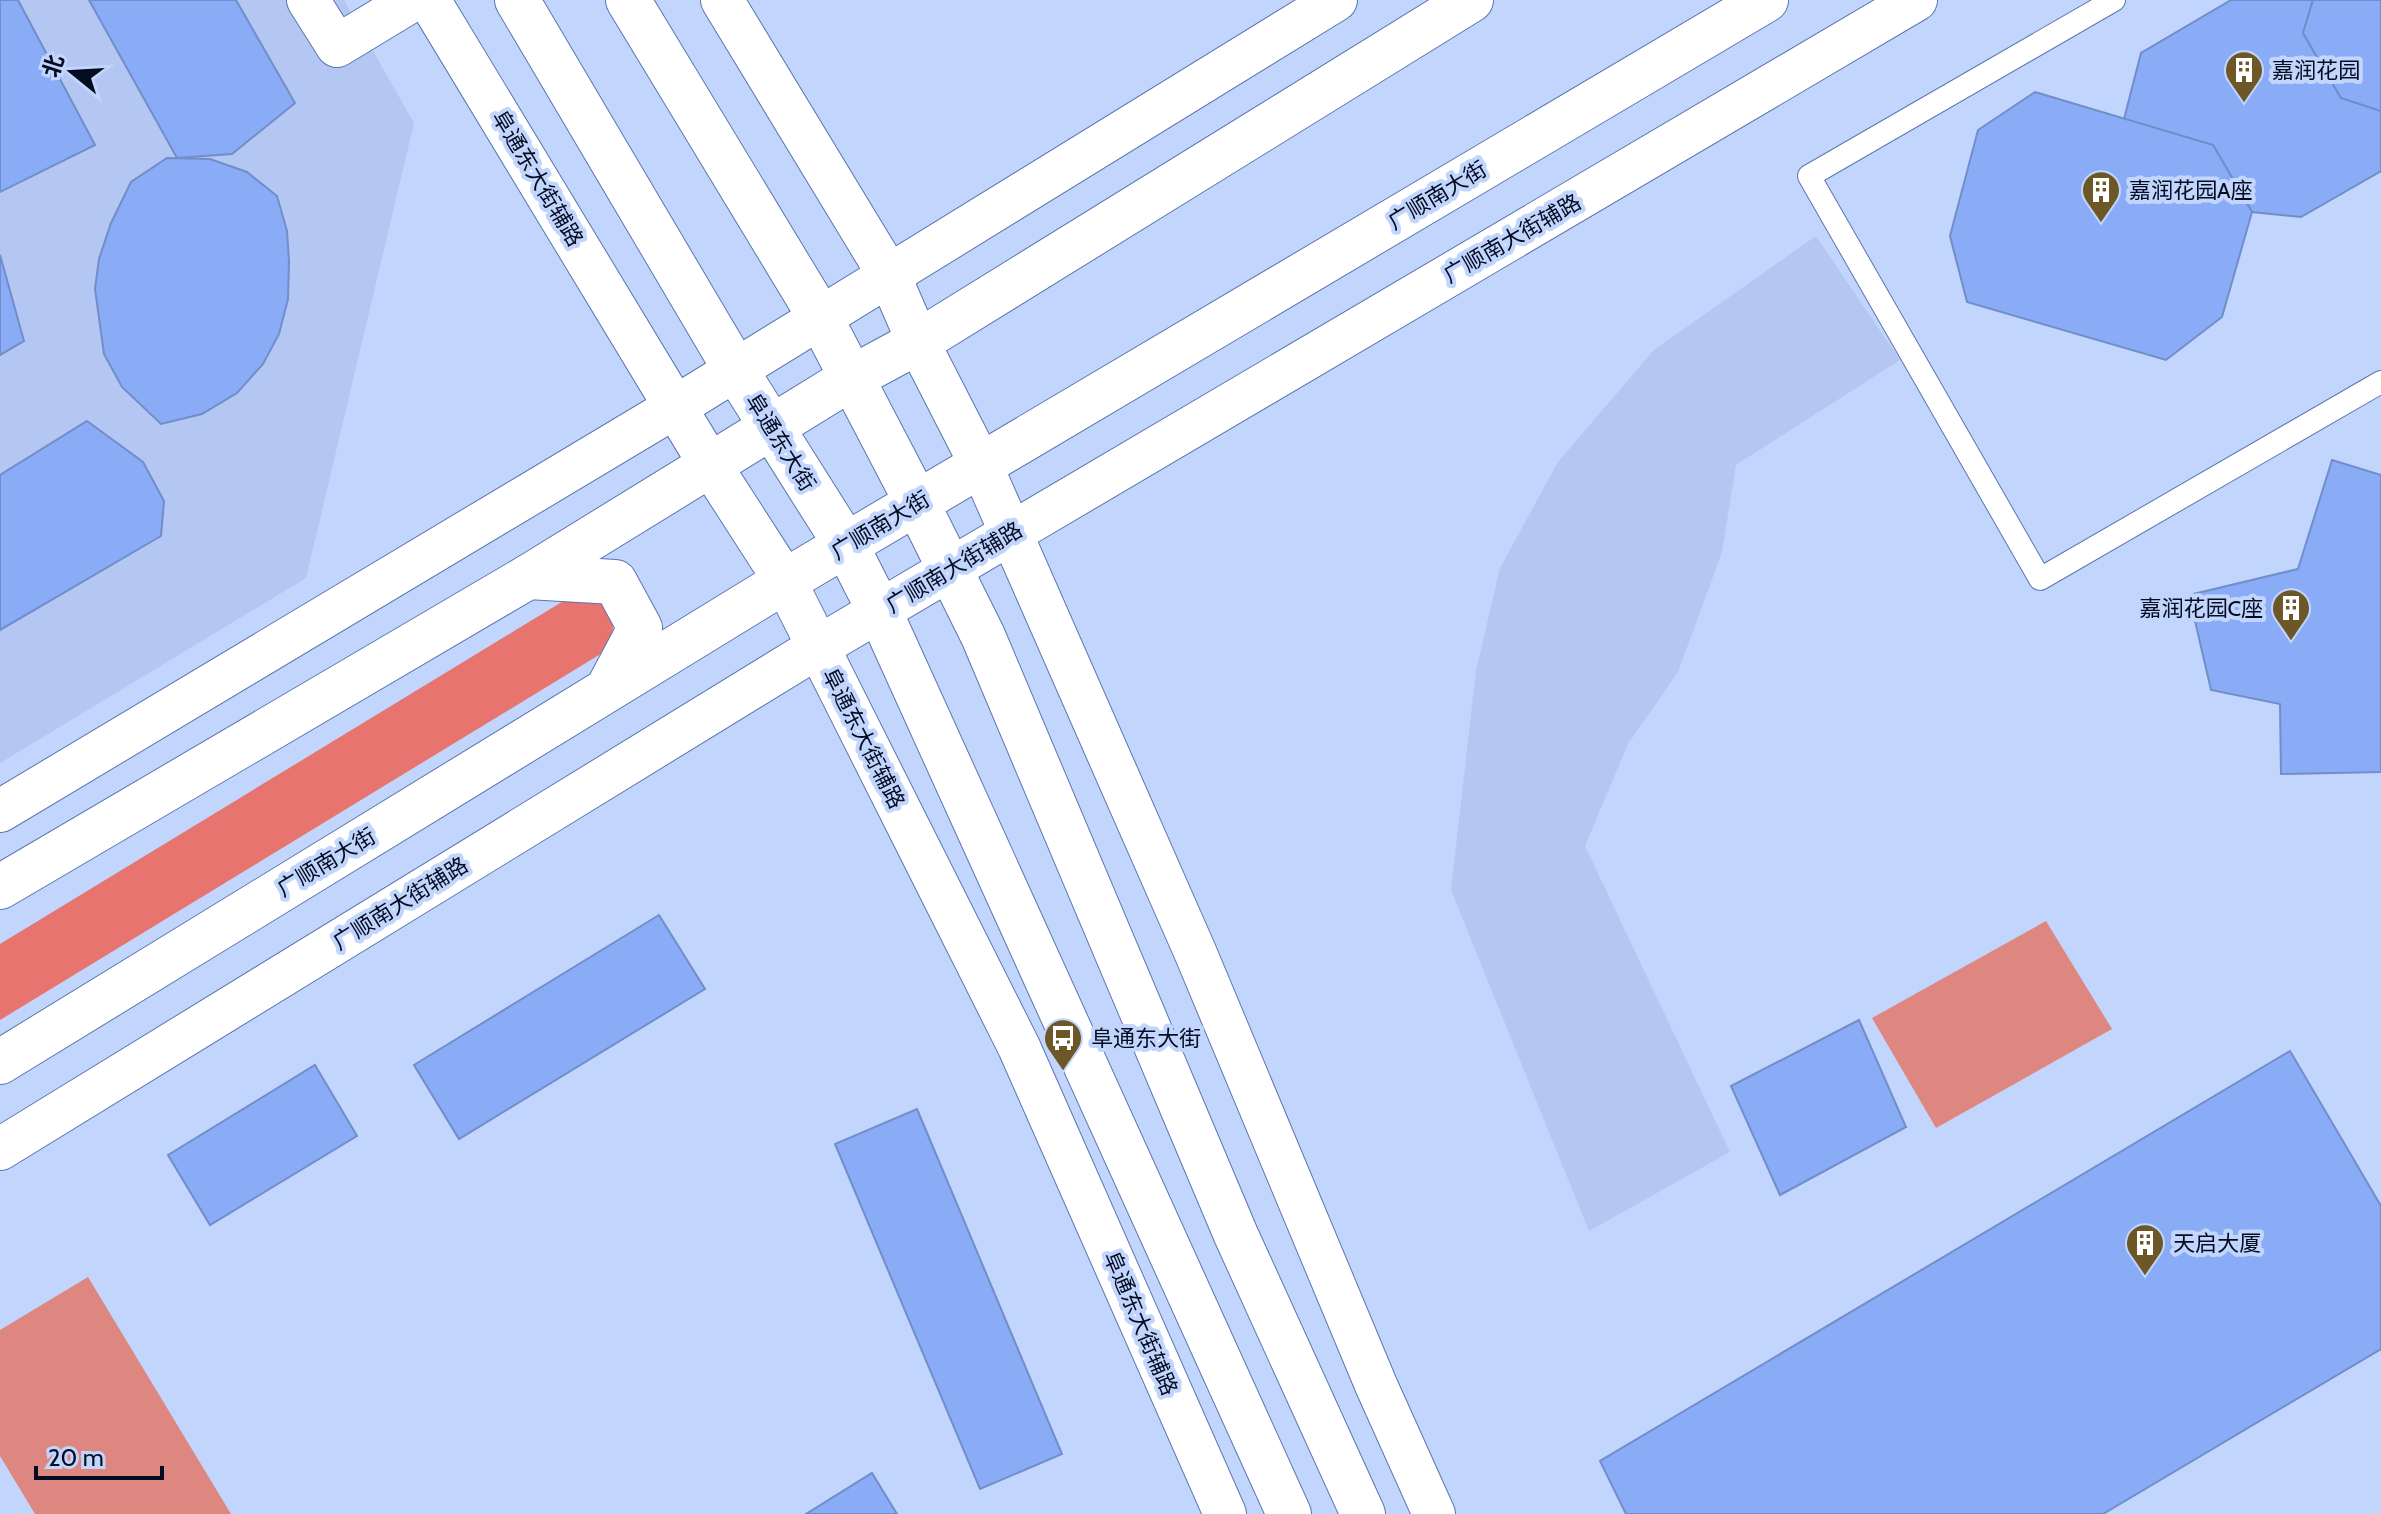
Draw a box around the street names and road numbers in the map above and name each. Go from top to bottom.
street label: 阜通东大街辅路 [486,105,589,251]
street label: 广顺南大街 [1383,156,1491,235]
street label: 广顺南大街辅路 [1439,188,1586,289]
street label: 阜通东大街 [740,388,821,496]
street label: 广顺南大街 [826,486,934,565]
street label: 广顺南大街辅路 [881,516,1027,619]
street label: 阜通东大街辅路 [817,663,911,813]
street label: 广顺南大街 [272,823,380,902]
street label: 广顺南大街辅路 [328,851,473,956]
street label: 阜通东大街辅路 [1098,1247,1183,1399]

